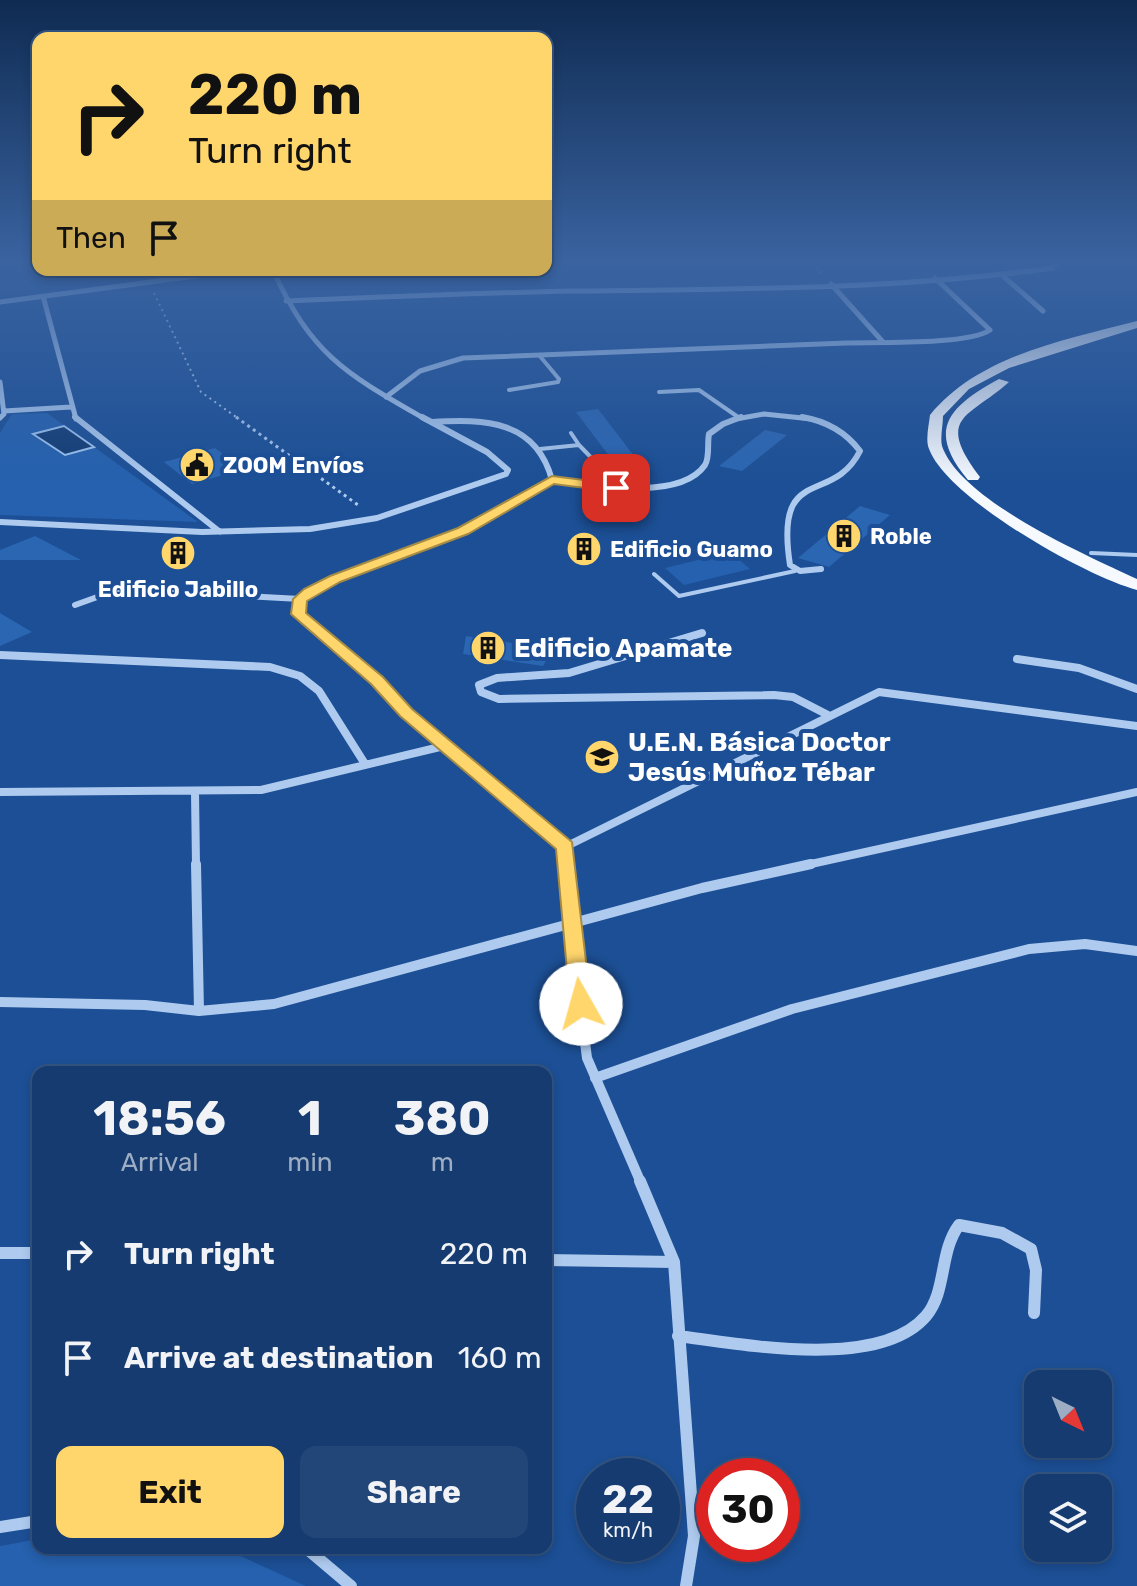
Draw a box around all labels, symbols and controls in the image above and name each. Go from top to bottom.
text: 220 m [188,62,362,128]
icon: right [56,64,160,168]
text: Turn right [188,129,352,172]
icon: arrive [142,216,186,260]
text: Then [56,220,126,256]
public building icon: ZOOM Envíos [178,446,216,484]
place label: ZOOM Envíos [223,452,364,479]
pin [582,454,650,522]
icon: arrive [594,466,638,510]
building icon: Roble [825,517,863,555]
place label: Roble [870,523,932,550]
building icon: Edificio Guamo [565,530,603,568]
building icon: Edificio Jabillo [159,534,197,572]
place label: Edificio Guamo [610,536,773,563]
place label: Edificio Jabillo [98,576,258,603]
building icon: Edificio Apamate [469,629,507,667]
place label: Edificio Apamate [514,633,733,664]
place label: U.E.N. Básica Doctor Jesús Muñoz Tébar [628,727,891,788]
school or university icon: U.E.N. Básica Doctor Jesús Muñoz Tébar [583,738,621,776]
position arrow [539,962,623,1046]
text: 18:56 [93,1090,226,1147]
text: 1 [298,1090,322,1147]
text: 380 [394,1090,491,1147]
text: Arrival [121,1147,199,1178]
text: min [287,1147,332,1178]
text: m [431,1147,454,1178]
icon: right [56,1232,100,1276]
text: Turn right [124,1236,275,1272]
text: 220 m [440,1236,528,1272]
icon: arrive [56,1336,100,1380]
text: Arrive at destination [124,1340,434,1376]
text: 160 m [458,1340,542,1376]
north arrow [1024,1370,1112,1458]
map controls [1024,1370,1112,1562]
button: Exit [56,1446,284,1538]
button: Share [300,1446,528,1538]
speed limit sign: 30 [696,1458,800,1562]
button: layers [1024,1474,1112,1562]
text: 22 [602,1476,654,1523]
text: km/h [603,1518,653,1542]

